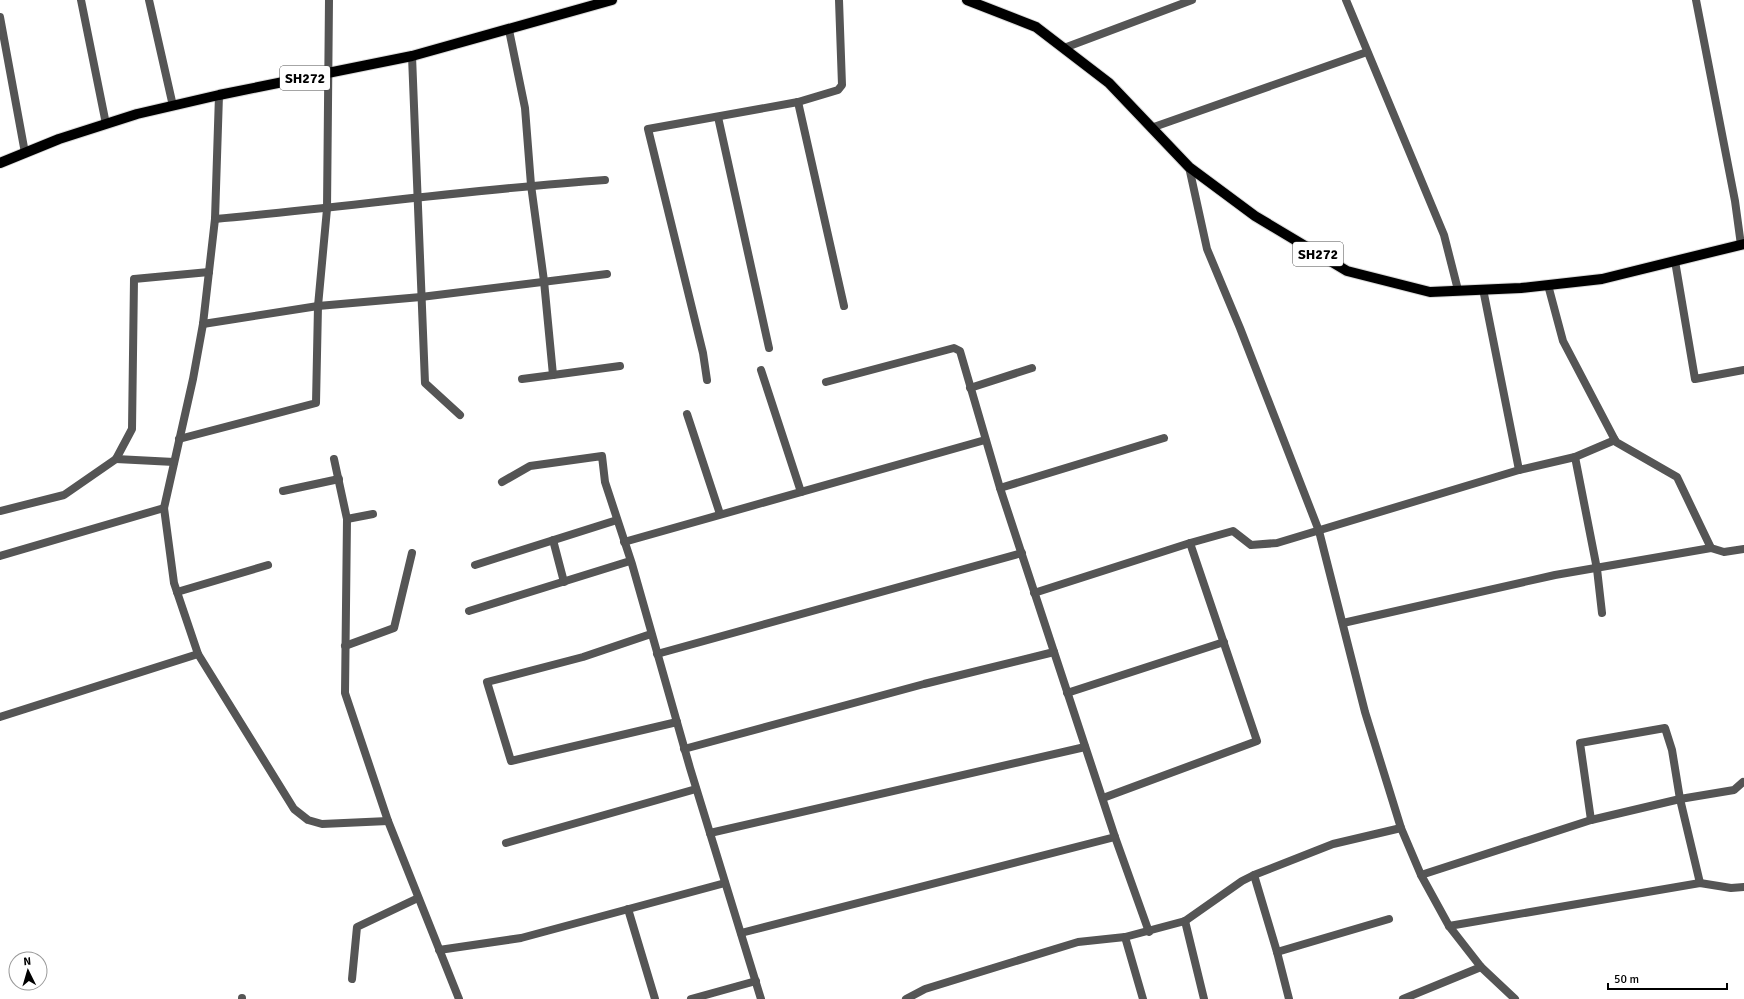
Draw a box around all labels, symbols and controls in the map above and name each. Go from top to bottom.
road number: SH272 [280,66,330,90]
road number: SH272 [1293,242,1343,266]
north arrow [8,951,48,991]
text: N [23,955,32,968]
scale bar [1608,965,1727,991]
text: 50 m [1614,972,1639,987]

